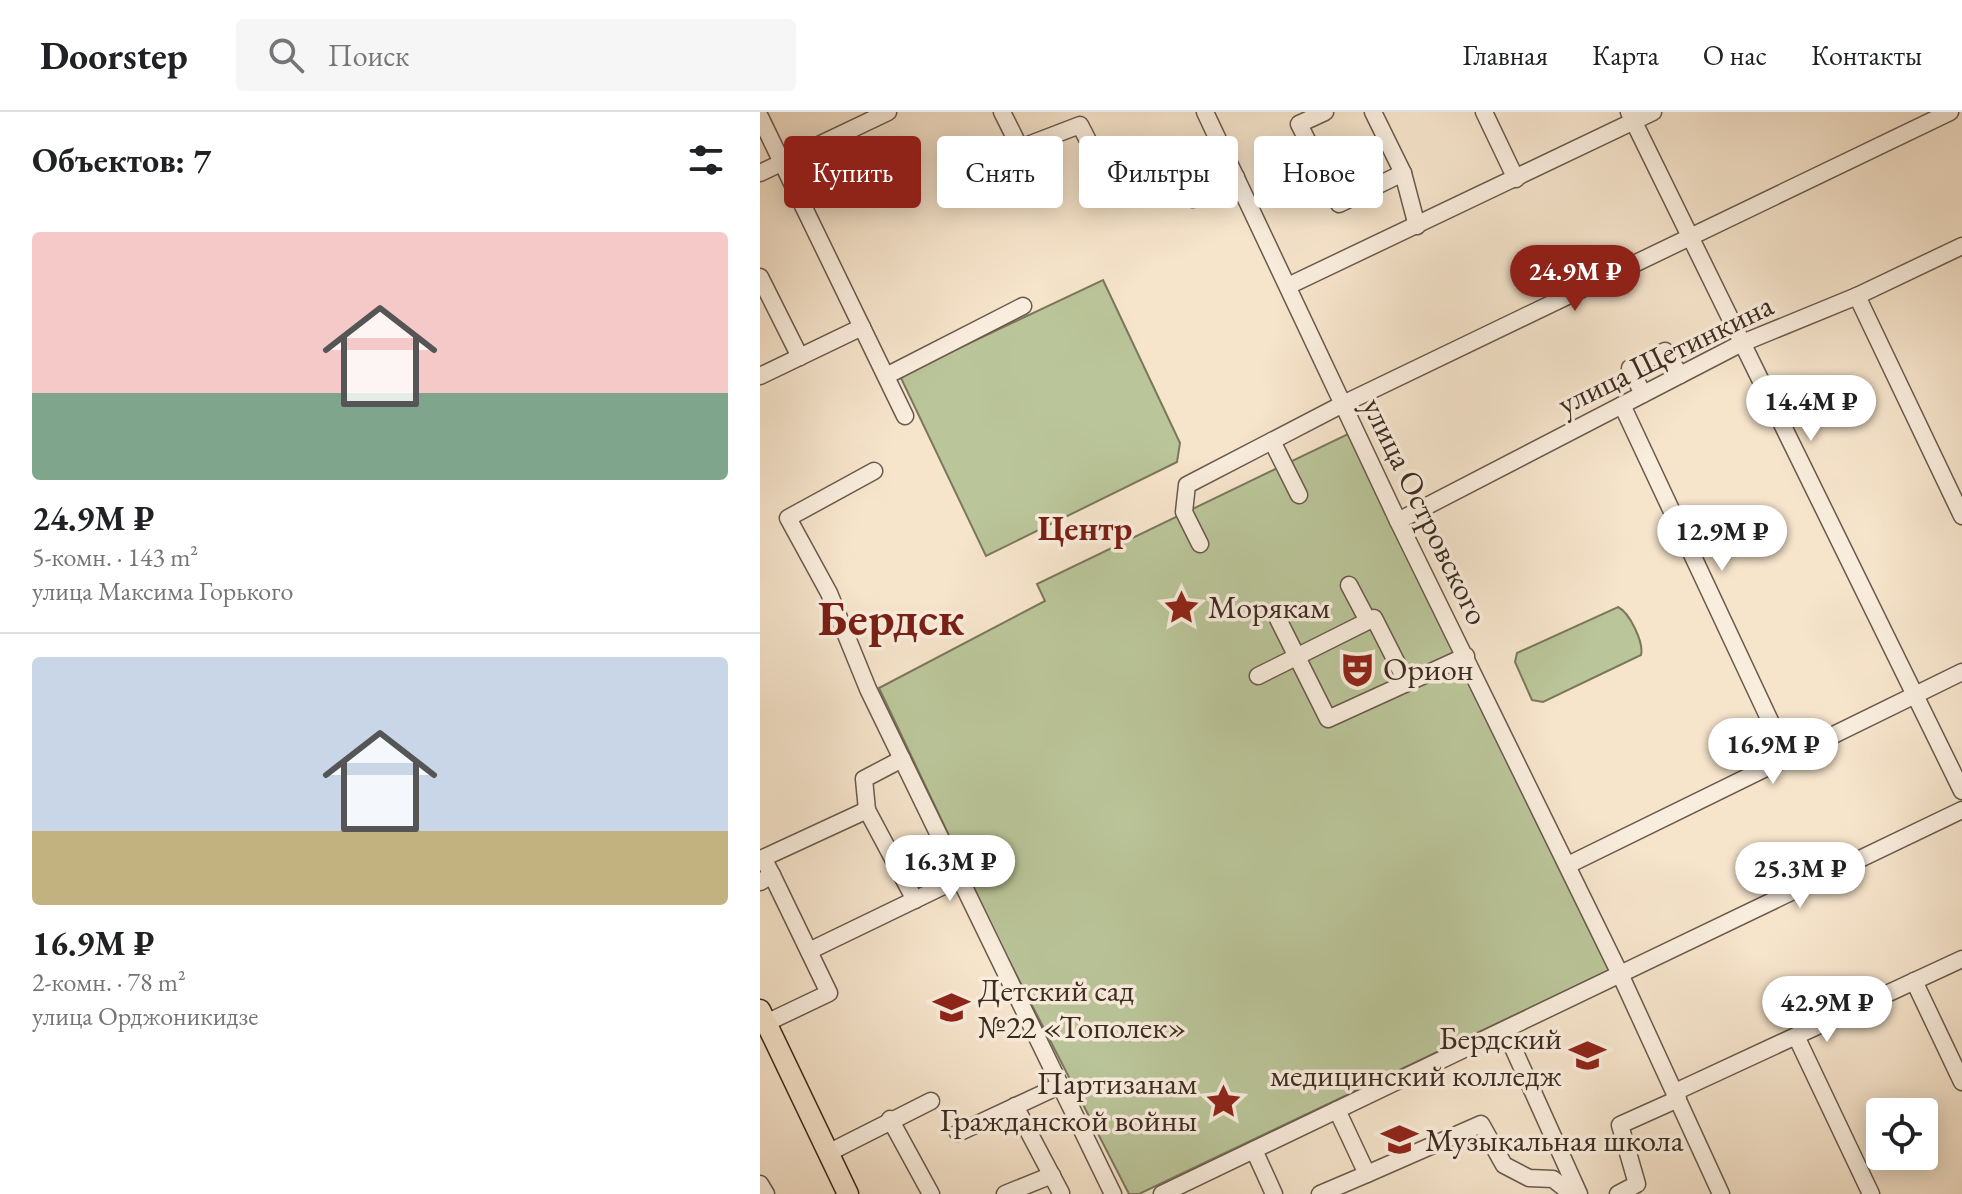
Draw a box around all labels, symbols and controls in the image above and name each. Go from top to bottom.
search box [236,19,796,91]
text: Doorstep [40,31,188,80]
icon: search [264,33,308,77]
text: Поиск [328,36,409,75]
text: Главная [1463,37,1548,73]
text: Карта [1592,37,1659,73]
text: О нас [1703,37,1767,73]
text: Контакты [1811,37,1922,73]
chip: Купить [784,136,921,208]
chip: Снять [937,136,1063,208]
chip: Фильтры [1079,136,1238,208]
chip: Новое [1254,136,1383,208]
text: Объектов: 7 [32,138,211,182]
icon: filters [684,138,728,182]
pin: 24.9M ₽ [1501,245,1649,313]
text: 24.9M ₽ [1528,254,1622,288]
icon: home [308,284,452,428]
street label: улица Щетинкина [1550,284,1780,424]
pin: 14.4M ₽ [1737,375,1885,443]
text: 14.4M ₽ [1764,384,1858,418]
street label: улица Островского [1353,390,1499,632]
text: 24.9M ₽ [32,496,155,540]
pin: 12.9M ₽ [1648,505,1796,573]
district label: Центр [1038,506,1132,550]
text: 12.9M ₽ [1675,514,1769,548]
text: 5-комн. · 143 m² [32,540,198,574]
text: улица Максима Горького [32,574,293,608]
place label: Морякам [1208,586,1330,628]
district label: Бердск [818,587,965,649]
place icon: Морякам [1163,588,1201,626]
place label: Орион [1383,648,1473,690]
theatre icon: Орион [1338,650,1376,688]
icon: home [308,709,452,853]
pin: 16.9M ₽ [1699,718,1847,786]
text: 16.9M ₽ [1726,727,1820,761]
pin: 16.3M ₽ [876,835,1024,903]
pin: 25.3M ₽ [1726,842,1874,910]
text: 16.3M ₽ [903,844,997,878]
text: 25.3M ₽ [1753,851,1847,885]
text: 16.9M ₽ [32,921,155,965]
text: 2-комн. · 78 m² [32,965,186,999]
place label: Детский сад №22 «Тополек» [978,969,1187,1048]
pin: 42.9M ₽ [1753,976,1901,1044]
text: 42.9M ₽ [1780,985,1874,1019]
school or university icon: Детский сад №22 «Тополек» [933,989,971,1027]
text: улица Орджоникидзе [32,999,258,1033]
place label: Бердский медицинский колледж [1270,1017,1562,1096]
school or university icon: Бердский медицинский колледж [1569,1037,1607,1075]
place label: Партизанам Гражданской войны [940,1062,1197,1141]
place icon: Партизанам Гражданской войны [1204,1082,1242,1120]
map controls [1866,1098,1938,1170]
button: locate [1866,1098,1938,1170]
place label: Музыкальная школа [1425,1119,1684,1161]
school or university icon: Музыкальная школа [1380,1121,1418,1159]

